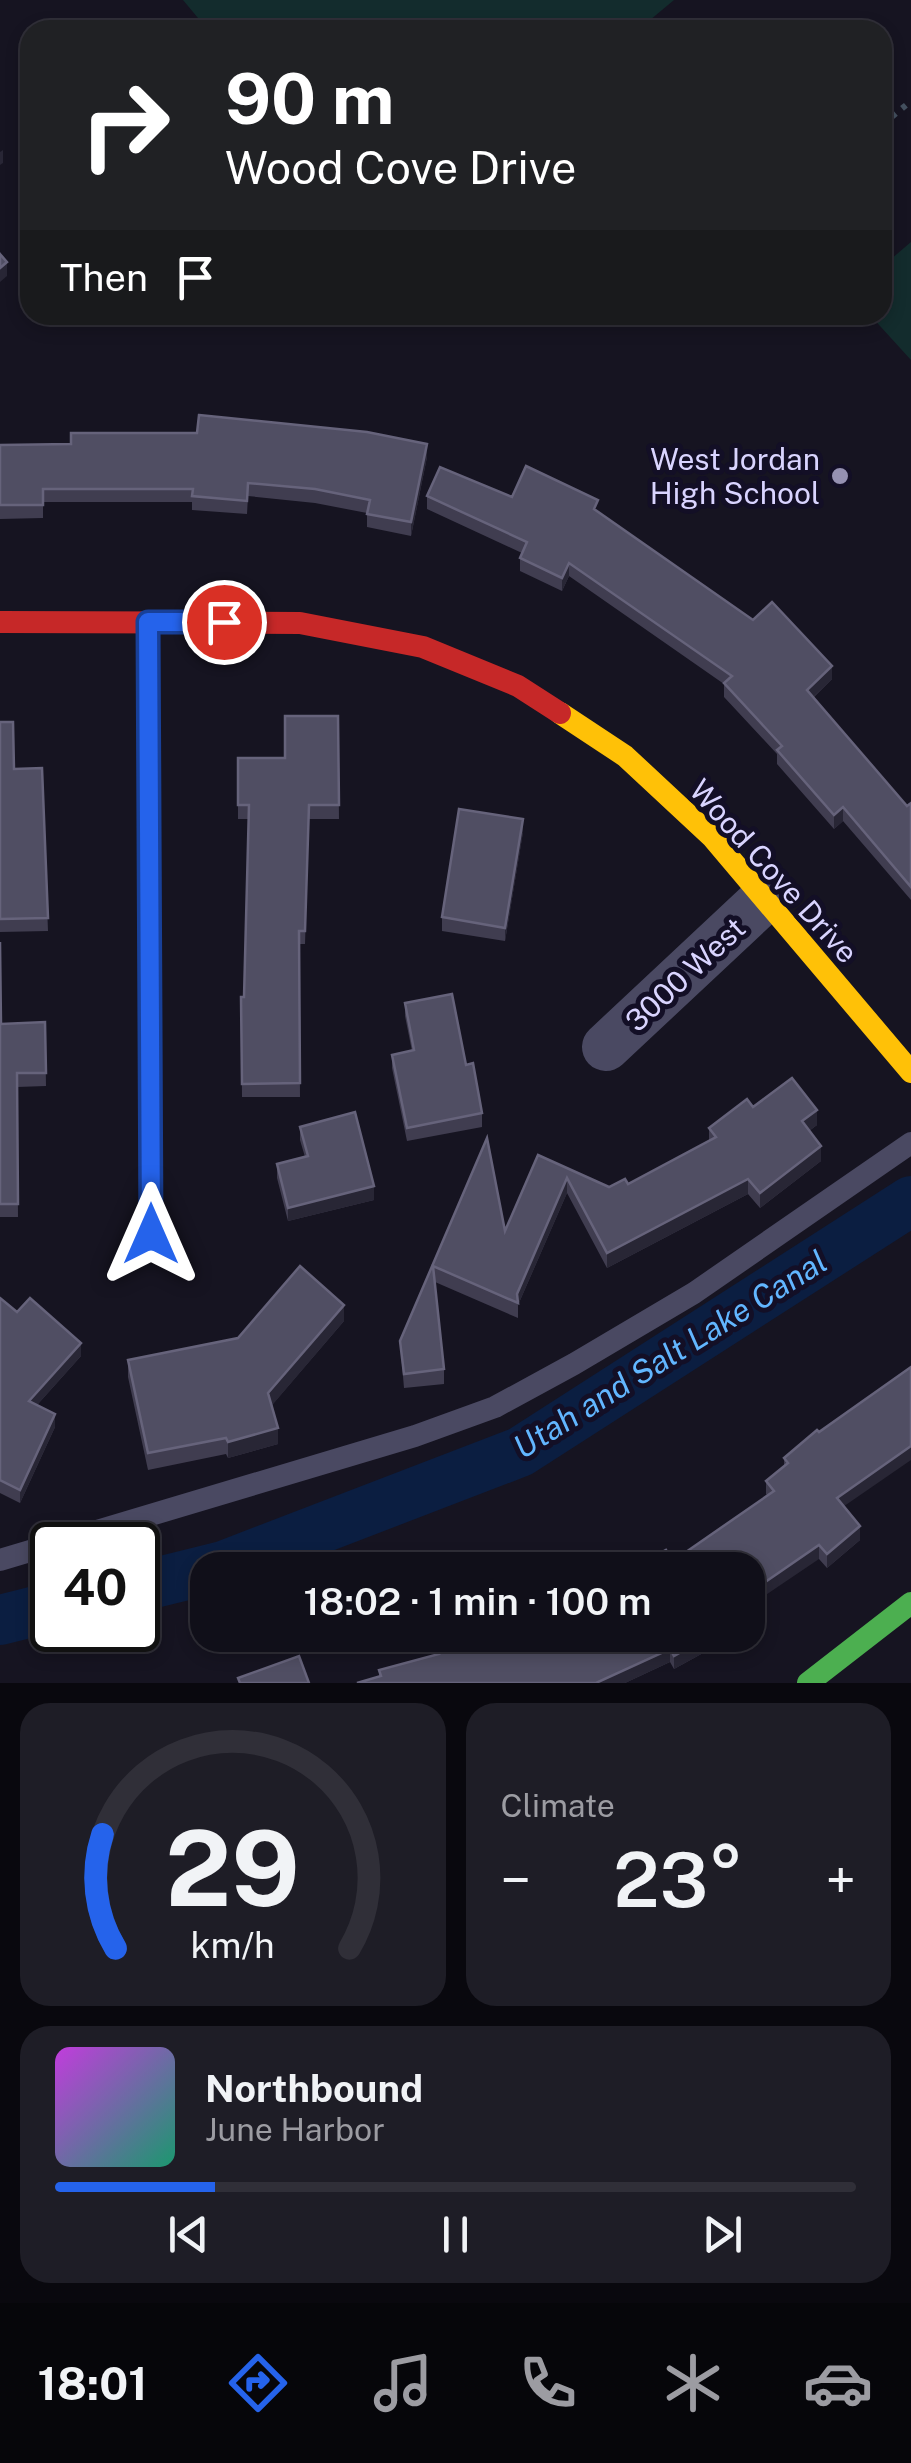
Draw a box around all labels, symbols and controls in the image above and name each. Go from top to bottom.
text: 90 m [225,57,395,140]
icon: right [60,60,190,190]
text: Wood Cove Drive [225,141,577,194]
icon: arrive [168,250,223,305]
text: Then [60,255,148,300]
place label: West Jordan High School [650,441,820,511]
marker: West Jordan High School [829,465,851,487]
pin [182,580,267,665]
icon: arrive [197,595,252,650]
street label: Wood Cove Drive [682,772,866,970]
street label: 3000 West [618,909,752,1039]
position arrow [99,1182,203,1286]
water label: Utah and Salt Lake Canal [507,1242,833,1466]
speed limit sign: 40 [30,1522,160,1652]
text: 18:02 · 1 min · 100 m [303,1579,652,1624]
text: Climate [501,1787,615,1824]
text: 29 [165,1807,300,1929]
text: 23° [613,1836,743,1924]
text: − [501,1848,531,1912]
text: + [825,1848,856,1912]
text: km/h [191,1924,275,1966]
text: Northbound [205,2066,423,2111]
text: June Harbor [205,2111,385,2148]
icon: previous [161,2207,216,2262]
icon: pause [428,2207,483,2262]
icon: next [695,2207,750,2262]
icon: directions [223,2348,293,2418]
icon: music [368,2348,438,2418]
icon: phone [513,2348,583,2418]
icon: climate [658,2348,728,2418]
icon: car [803,2348,873,2418]
text: 18:01 [38,2357,147,2410]

